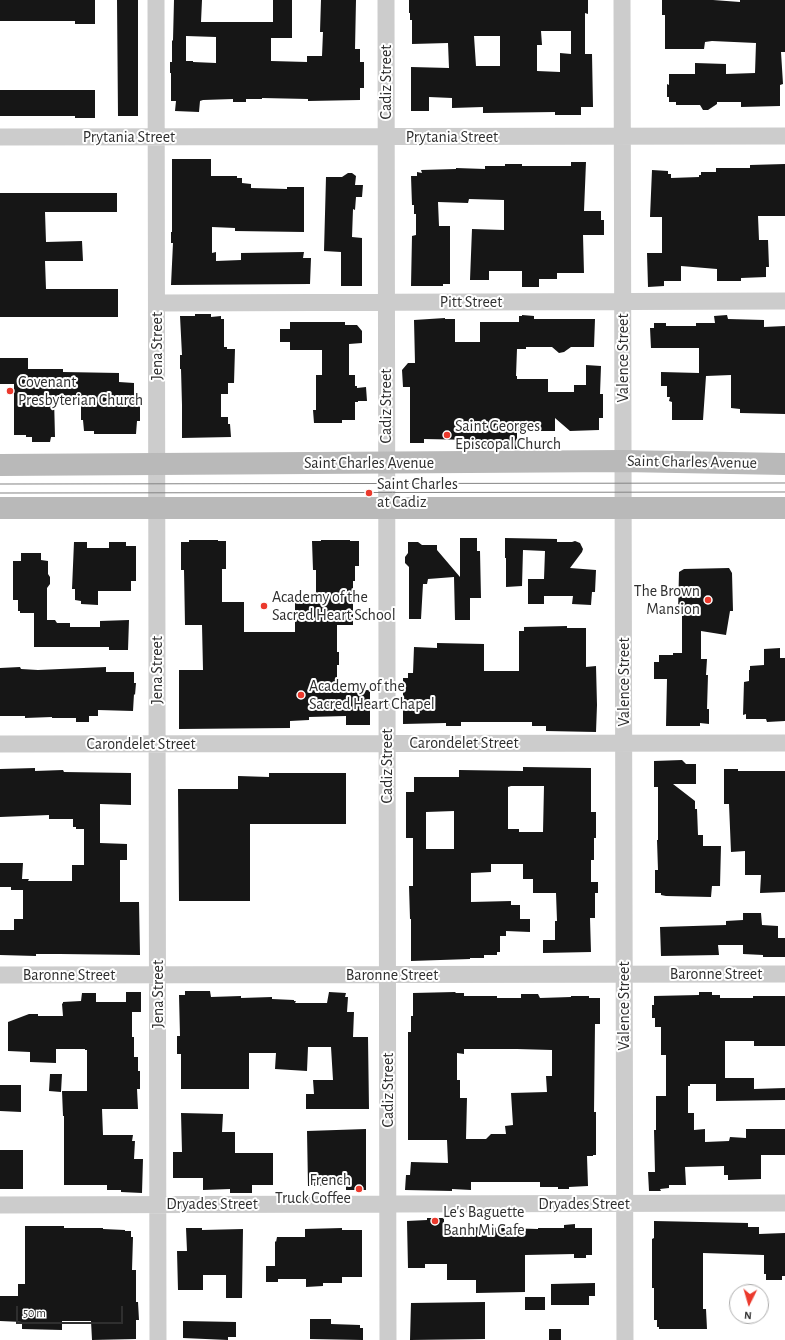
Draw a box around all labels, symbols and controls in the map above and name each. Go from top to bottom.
street label: Cadiz Street [376,45,396,119]
street label: Prytania Street [83,127,175,147]
street label: Prytania Street [406,127,498,147]
street label: Pitt Street [440,292,502,312]
street label: Jena Street [147,312,167,380]
street label: Valence Street [613,314,633,402]
street label: Cadiz Street [376,369,396,443]
place label: Covenant Presbyterian Church [18,372,143,410]
marker: Covenant Presbyterian Church [5,386,15,396]
place label: Saint Georges Episcopal Church [455,416,561,454]
marker: Saint Georges Episcopal Church [442,430,452,440]
street label: Saint Charles Avenue [627,451,757,473]
street label: Saint Charles Avenue [304,453,434,473]
place label: Saint Charles at Cadiz [377,474,458,512]
marker: Saint Charles at Cadiz [364,488,374,498]
place label: The Brown Mansion [634,581,700,619]
place label: Academy of the Sacred Heart School [272,587,396,625]
marker: The Brown Mansion [703,595,713,605]
marker: Academy of the Sacred Heart School [259,601,269,611]
street label: Jena Street [147,636,167,704]
street label: Valence Street [614,638,634,726]
place label: Academy of the Sacred Heart Chapel [309,676,435,714]
marker: Academy of the Sacred Heart Chapel [296,690,306,700]
street label: Cadiz Street [377,729,397,803]
street label: Carondelet Street [409,733,519,753]
street label: Carondelet Street [86,734,196,754]
street label: Jena Street [148,960,168,1028]
street label: Valence Street [614,962,634,1050]
street label: Baronne Street [670,964,762,984]
street label: Baronne Street [23,965,115,985]
street label: Baronne Street [346,965,438,985]
street label: Cadiz Street [378,1053,398,1127]
place label: French Truck Coffee [275,1170,351,1208]
marker: French Truck Coffee [354,1184,364,1194]
street label: Dryades Street [166,1194,258,1214]
street label: Dryades Street [538,1194,630,1214]
place label: Le's Baguette Banh Mi Cafe [443,1202,525,1240]
marker: Le's Baguette Banh Mi Cafe [430,1216,440,1226]
north arrow [729,1284,769,1324]
scale bar [18,1298,125,1324]
text: 50 m [23,1307,46,1319]
text: N [744,1310,752,1321]

